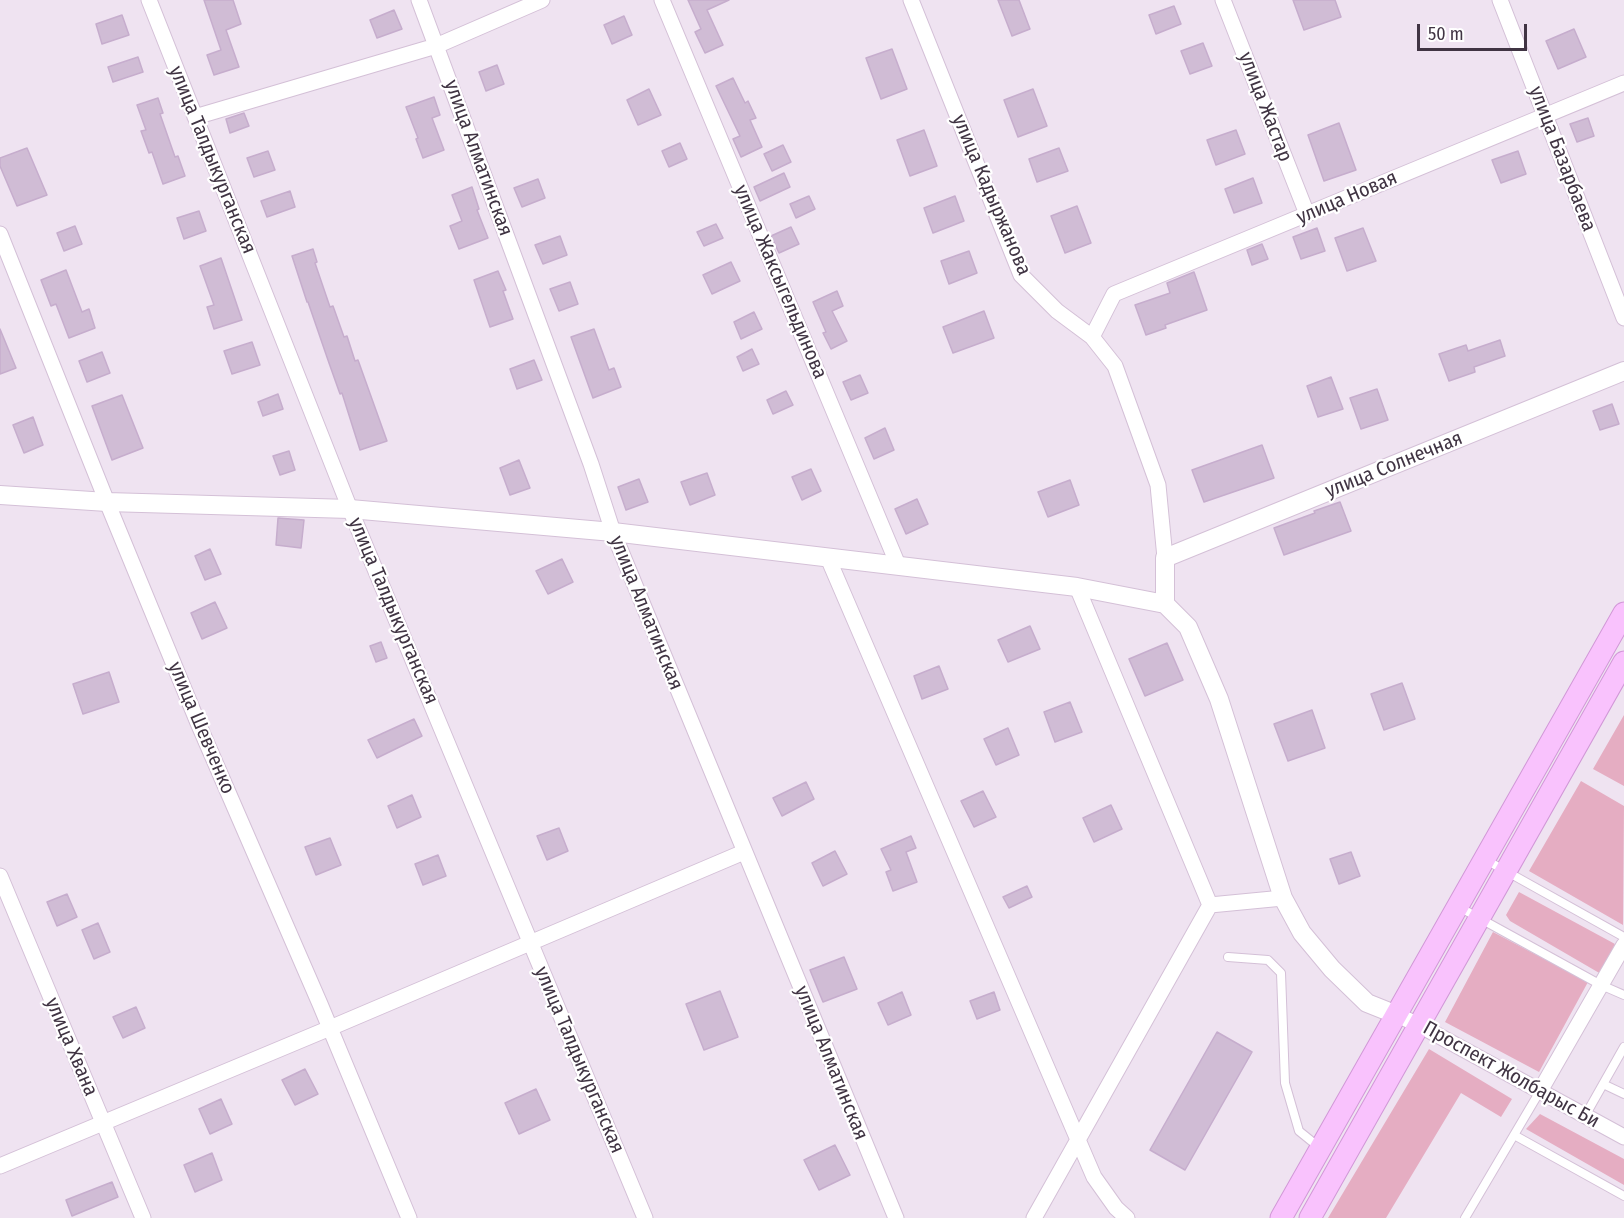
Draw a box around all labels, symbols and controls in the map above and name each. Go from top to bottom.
scale bar [1420,12,1530,50]
text: 50 m [1428,23,1464,45]
street label: улица Жастар [1233,49,1297,165]
street label: улица Талдыкурганская [163,63,261,257]
street label: улица Алматинская [439,77,517,239]
street label: улица Базарбаева [1523,83,1601,235]
street label: улица Кадыржанова [946,111,1036,279]
street label: улица Новая [1293,166,1401,230]
street label: улица Жаксыгельдинова [728,181,832,383]
street label: улица Солнечная [1322,427,1466,503]
street label: улица Талдыкурганская [343,514,443,708]
street label: улица Алматинская [604,532,688,694]
street label: улица Шевченко [162,658,240,798]
street label: улица Талдыкурганская [529,963,629,1157]
street label: улица Алматинская [789,982,873,1144]
street label: улица Хвана [40,994,102,1100]
street label: Проспект Жолбарыс Би [1419,1016,1603,1134]

